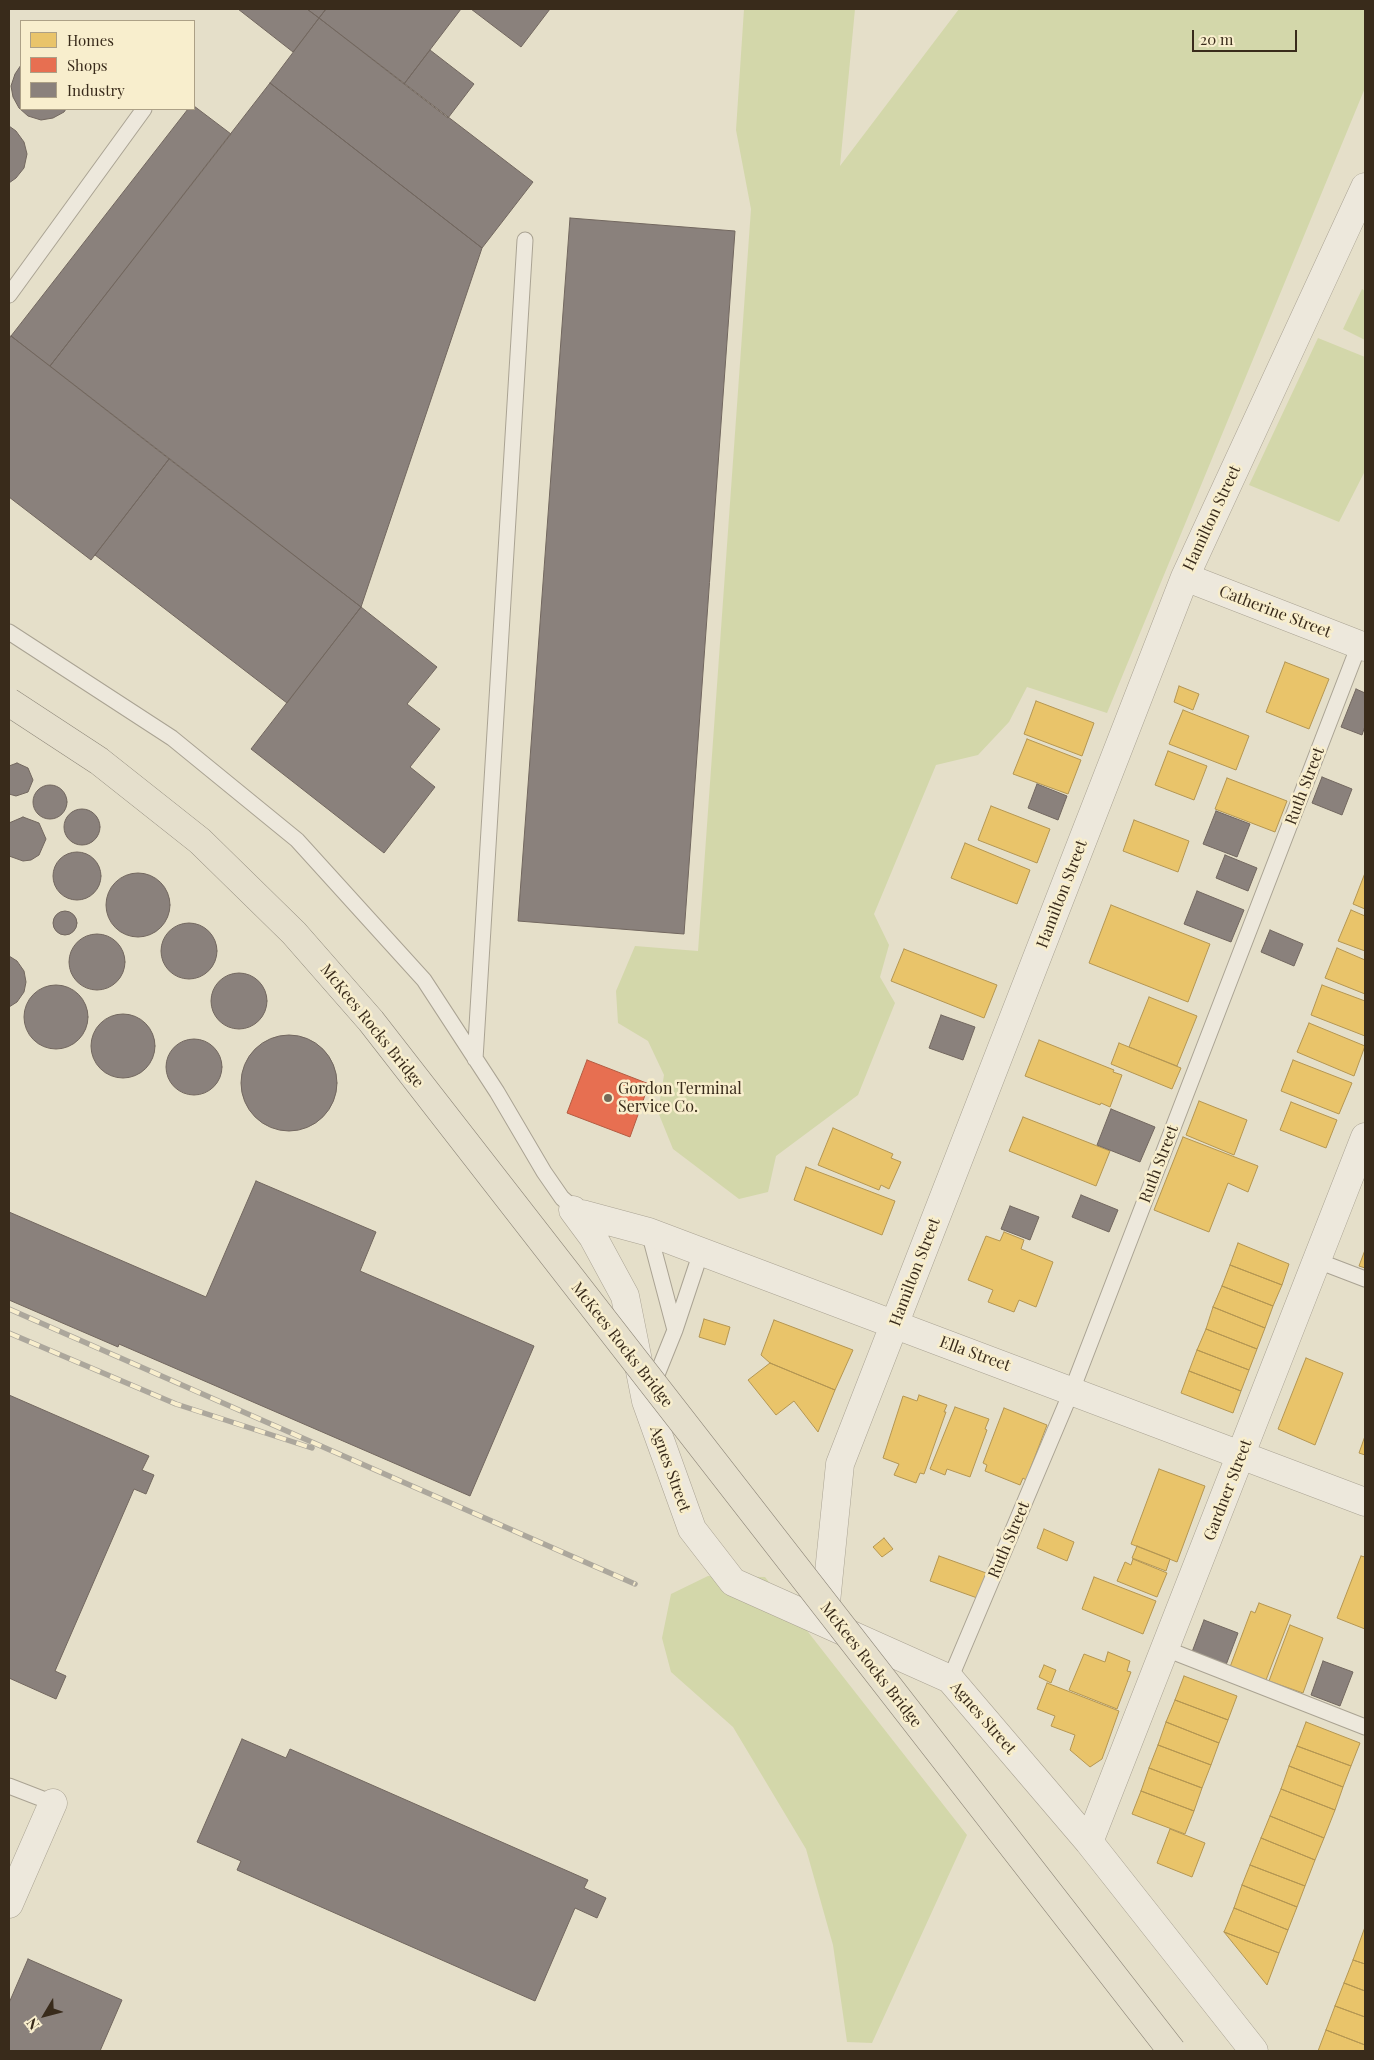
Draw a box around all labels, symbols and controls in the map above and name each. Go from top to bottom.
legend [20,20,195,110]
scale bar [1194,20,1299,52]
text: 20 m [1200,29,1233,49]
text: Homes [67,30,114,50]
text: Shops [67,55,108,75]
text: Industry [67,80,125,100]
street label: Hamilton Street [1179,462,1245,574]
street label: Catherine Street [1216,582,1334,642]
street label: Ruth Street [1281,744,1329,828]
street label: Hamilton Street [1033,837,1091,951]
street label: McKees Rocks Bridge [316,960,428,1092]
place label: Gordon Terminal Service Co. [618,1079,742,1117]
marker: Gordon Terminal Service Co. [602,1092,614,1104]
street label: Ruth Street [1135,1122,1183,1206]
street label: Hamilton Street [886,1215,944,1329]
street label: McKees Rocks Bridge [567,1279,677,1411]
street label: Ella Street [937,1332,1013,1376]
street label: Agnes Street [646,1423,694,1515]
street label: Gardner Street [1200,1437,1256,1543]
street label: Ruth Street [984,1499,1034,1581]
street label: McKees Rocks Bridge [816,1599,926,1731]
street label: Agnes Street [946,1678,1020,1758]
north arrow [20,1990,70,2040]
text: N [22,2015,43,2034]

